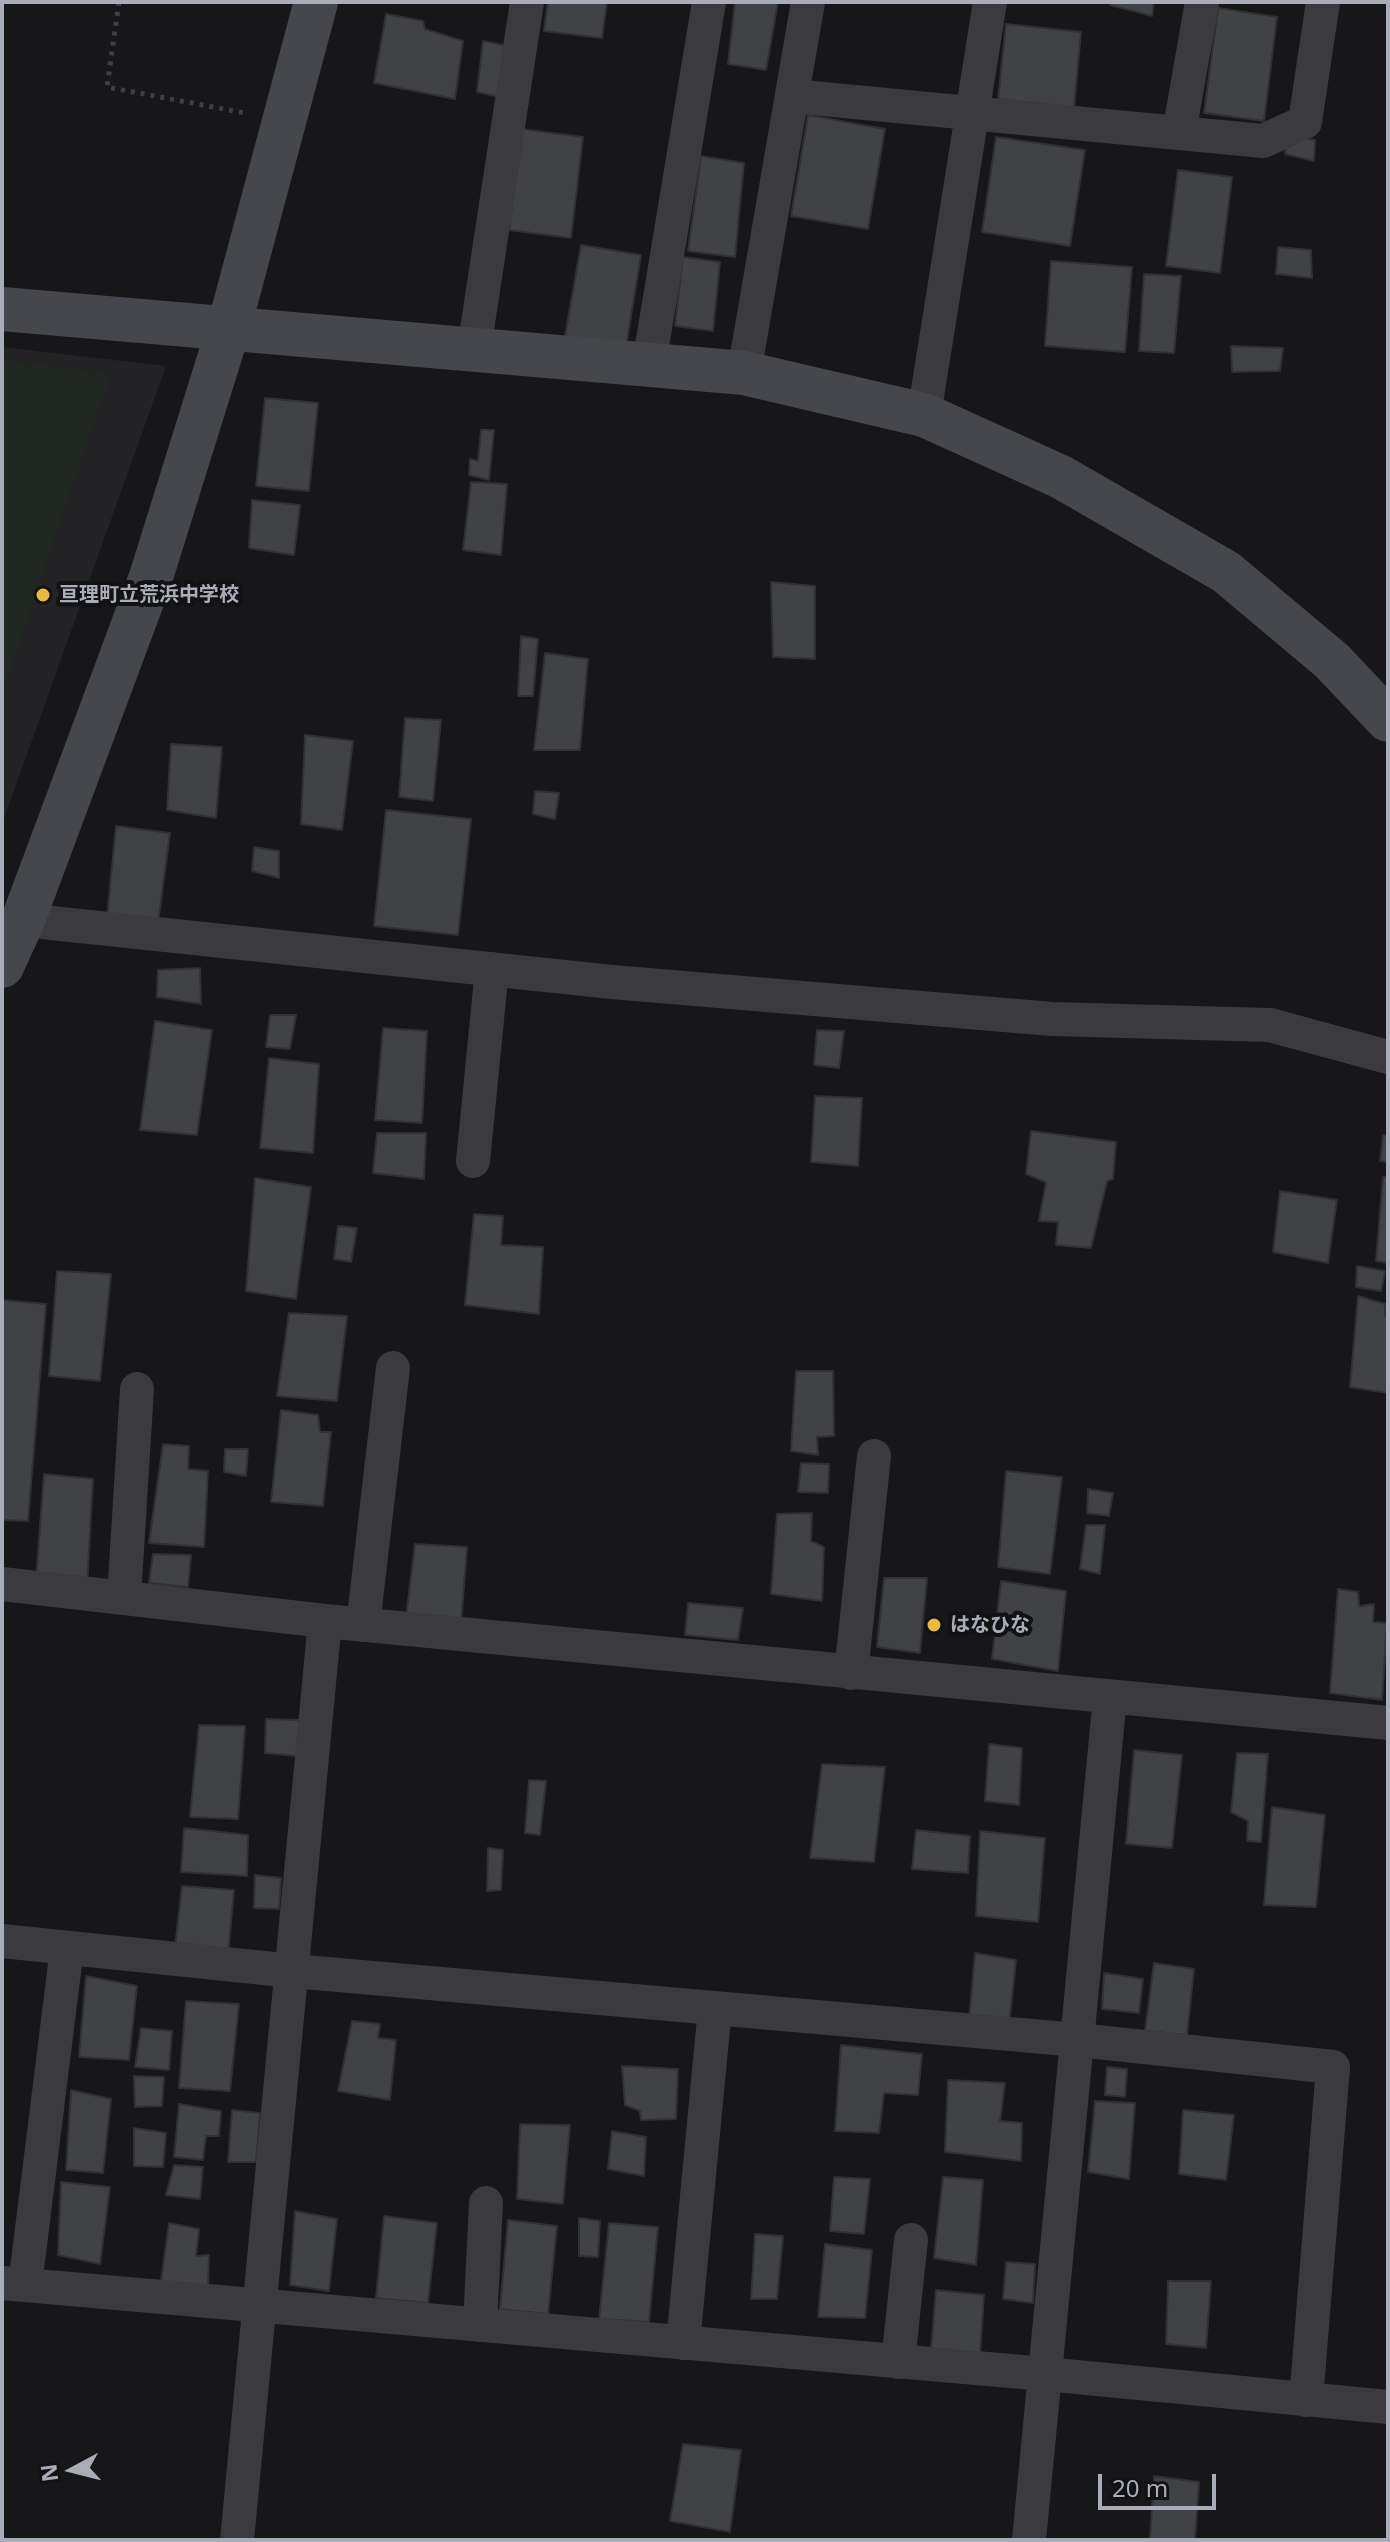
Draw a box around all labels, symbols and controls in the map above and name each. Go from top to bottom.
place label: 亘理町立荒浜中学校 [59,583,239,607]
marker: 亘理町立荒浜中学校 [34,586,52,604]
place label: はなひな [950,1613,1030,1637]
marker: はなひな [925,1616,943,1634]
north arrow [32,2430,112,2510]
scale bar [1102,2458,1220,2508]
text: N [32,2462,64,2484]
text: 20 m [1112,2471,1168,2504]

